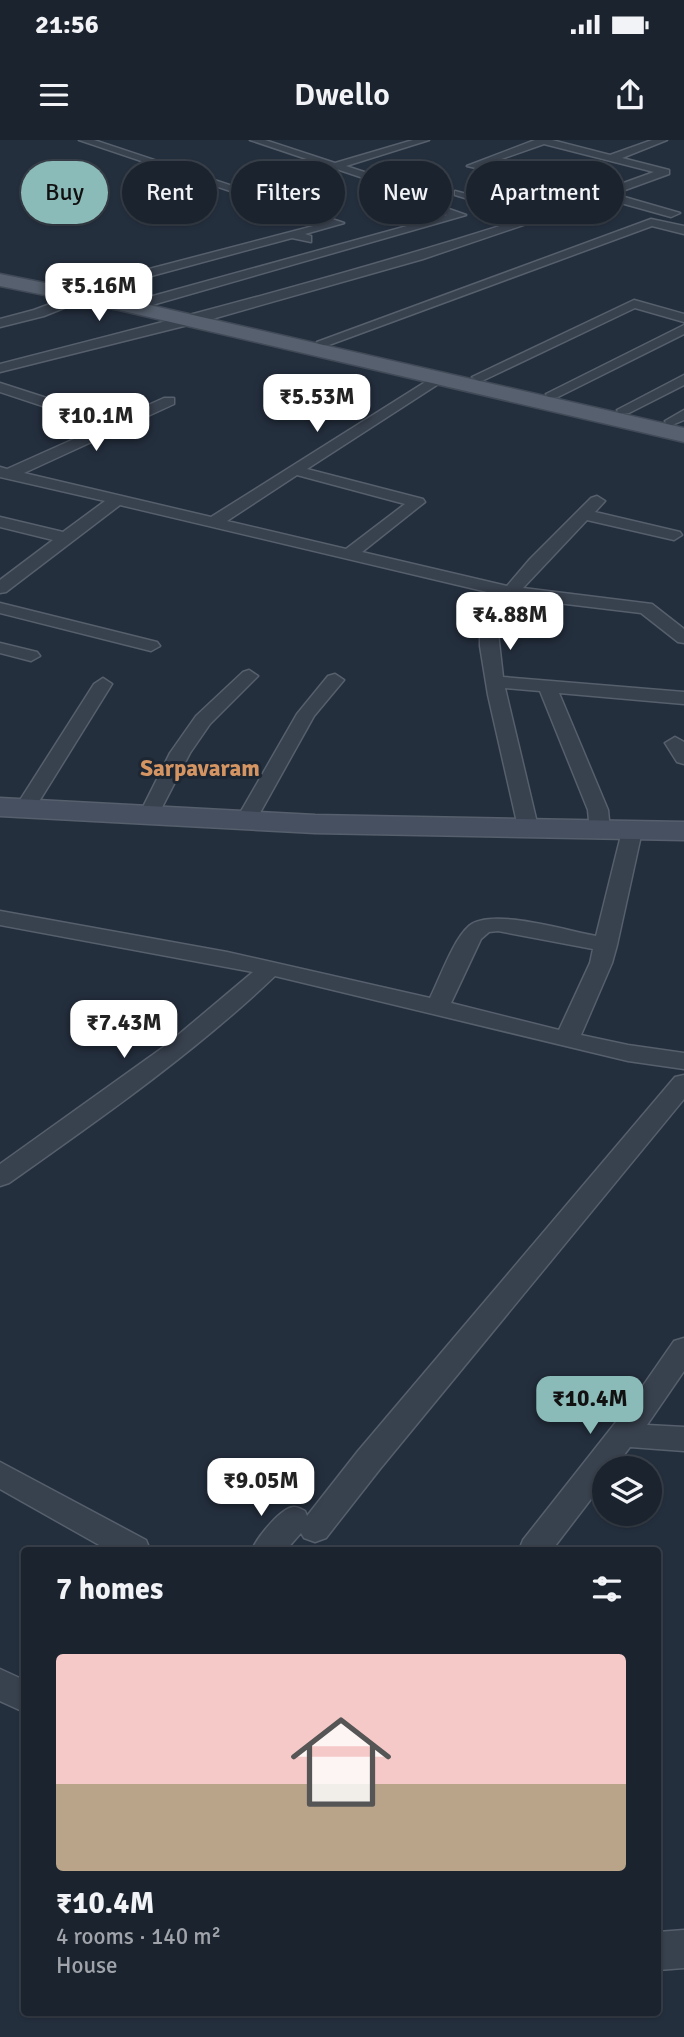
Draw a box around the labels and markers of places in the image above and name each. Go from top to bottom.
pin: ₹5.16M [42,264,156,323]
pin: ₹5.53M [260,374,374,434]
pin: ₹10.1M [39,394,153,453]
pin: ₹4.88M [453,592,567,652]
pin: ₹7.43M [67,1000,181,1060]
pin: ₹10.4M [533,1376,647,1436]
pin: ₹9.05M [204,1458,318,1518]

